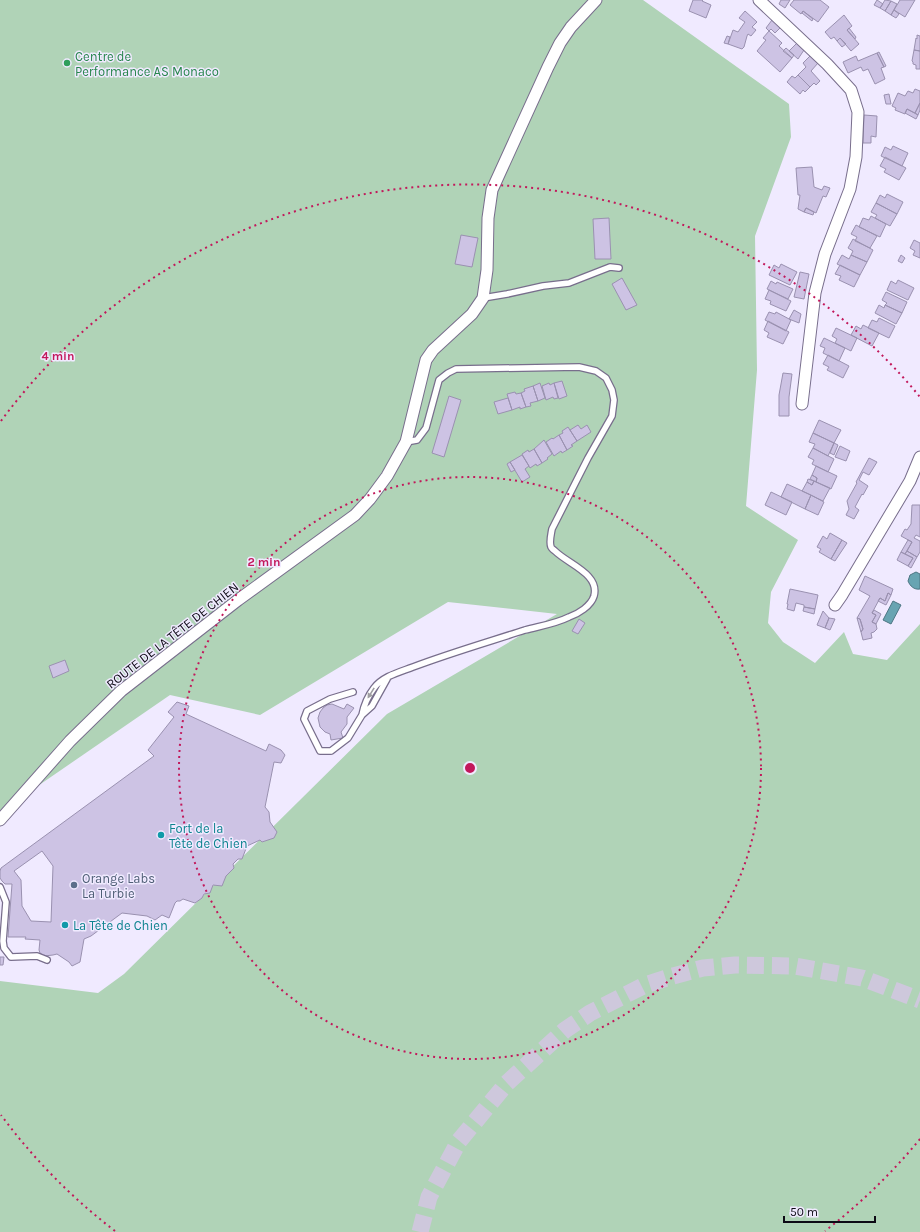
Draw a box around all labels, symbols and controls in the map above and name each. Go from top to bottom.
place label: Centre de Performance AS Monaco [75,49,219,79]
marker: Centre de Performance AS Monaco [62,58,72,68]
text: 4 min [42,349,74,363]
text: 2 min [247,555,281,569]
street label: ROUTE DE LA TÊTE DE CHIEN [103,578,241,692]
one-way arrow [367,687,374,699]
centre of rings [463,761,477,775]
place label: Fort de la Tête de Chien [169,821,248,851]
marker: Fort de la Tête de Chien [156,830,166,840]
place label: Orange Labs La Turbie [82,871,155,901]
marker: Orange Labs La Turbie [69,880,79,890]
place label: La Tête de Chien [73,918,168,933]
marker: La Tête de Chien [60,920,70,930]
scale bar [784,1198,875,1224]
text: 50 m [790,1205,818,1219]

